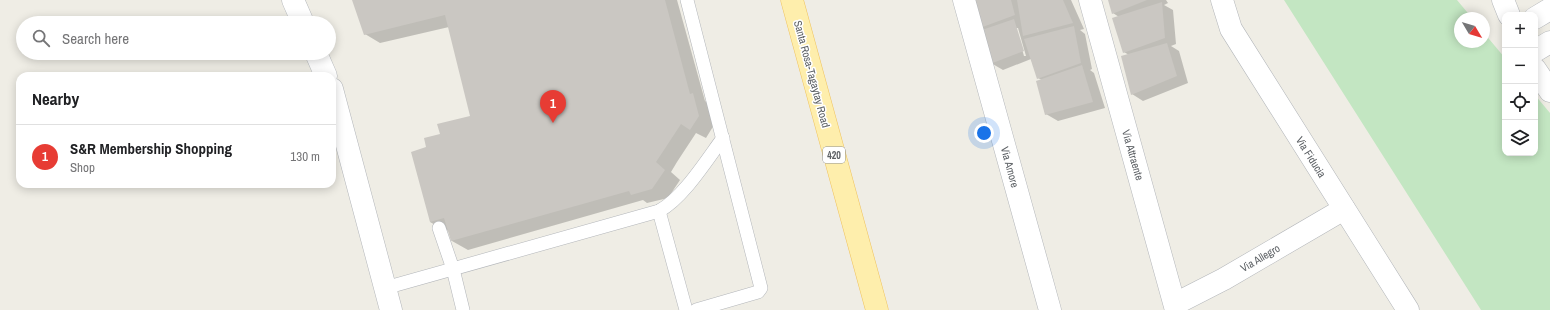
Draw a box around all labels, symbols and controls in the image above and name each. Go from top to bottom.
north arrow [1454,12,1490,48]
map controls [1502,12,1538,156]
button: + [1502,12,1538,48]
search box [16,16,336,60]
street label: Santa Rosa-Tagaytay Road [791,19,833,129]
icon: search [30,27,52,49]
text: Search here [62,28,129,49]
button: − [1502,48,1538,84]
button: locate [1502,84,1538,120]
text: Nearby [32,87,79,110]
pin: 1 [540,90,566,123]
button: layers [1502,120,1538,156]
your location [974,123,994,143]
street label: Via Attraente [1119,128,1147,182]
street label: Via Fiducia [1293,134,1329,180]
text: S&R Membership Shopping [70,138,232,159]
street label: Via Amore [998,145,1022,189]
road number: 420 [823,147,845,163]
text: 1 [42,148,48,165]
text: 130 m [290,148,320,165]
text: Shop [70,159,95,176]
street label: Via Allegro [1238,241,1282,275]

